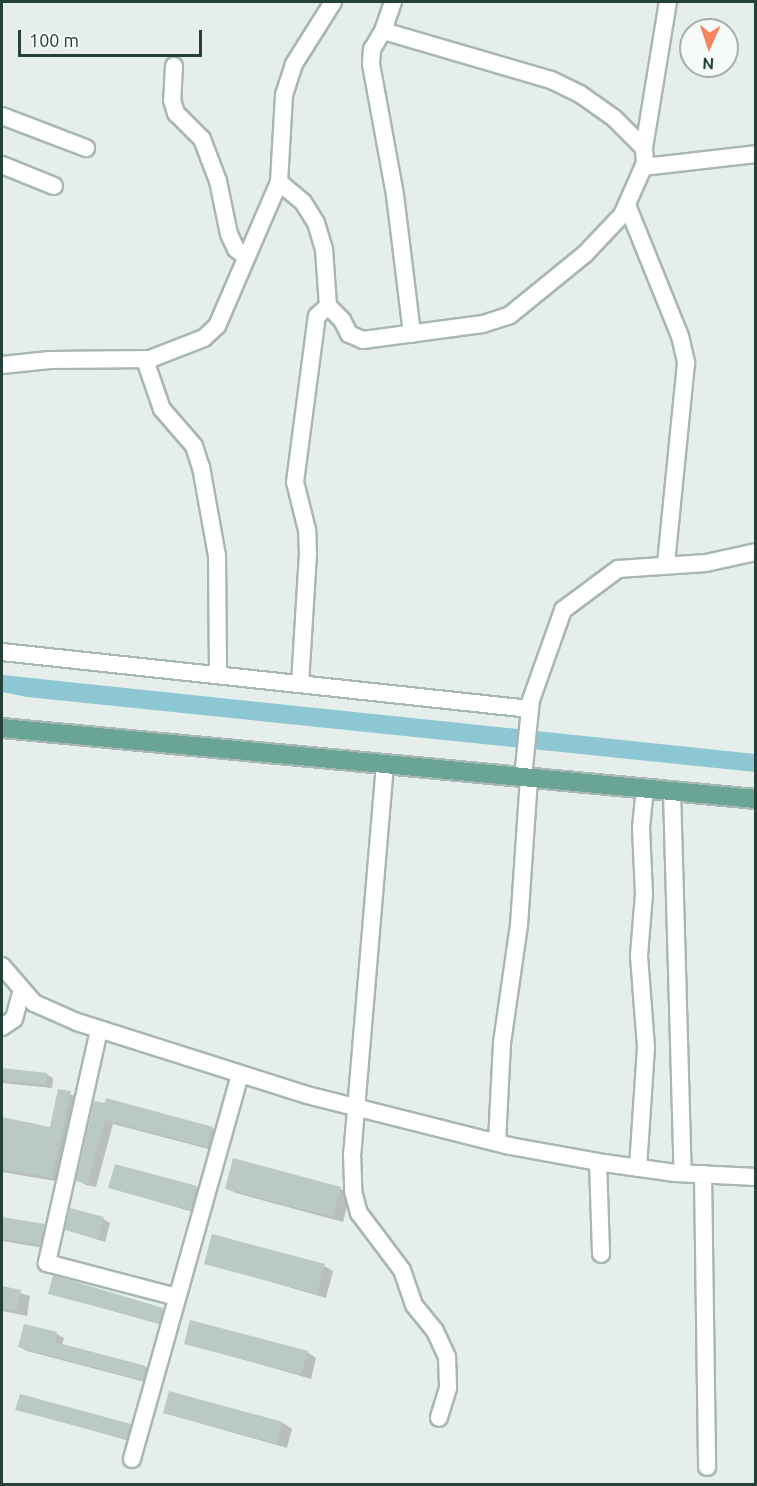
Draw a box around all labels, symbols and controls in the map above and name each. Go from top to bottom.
scale bar [21,18,206,56]
north arrow [679,18,739,78]
text: 100 m [29,30,79,50]
text: N [702,55,715,73]

